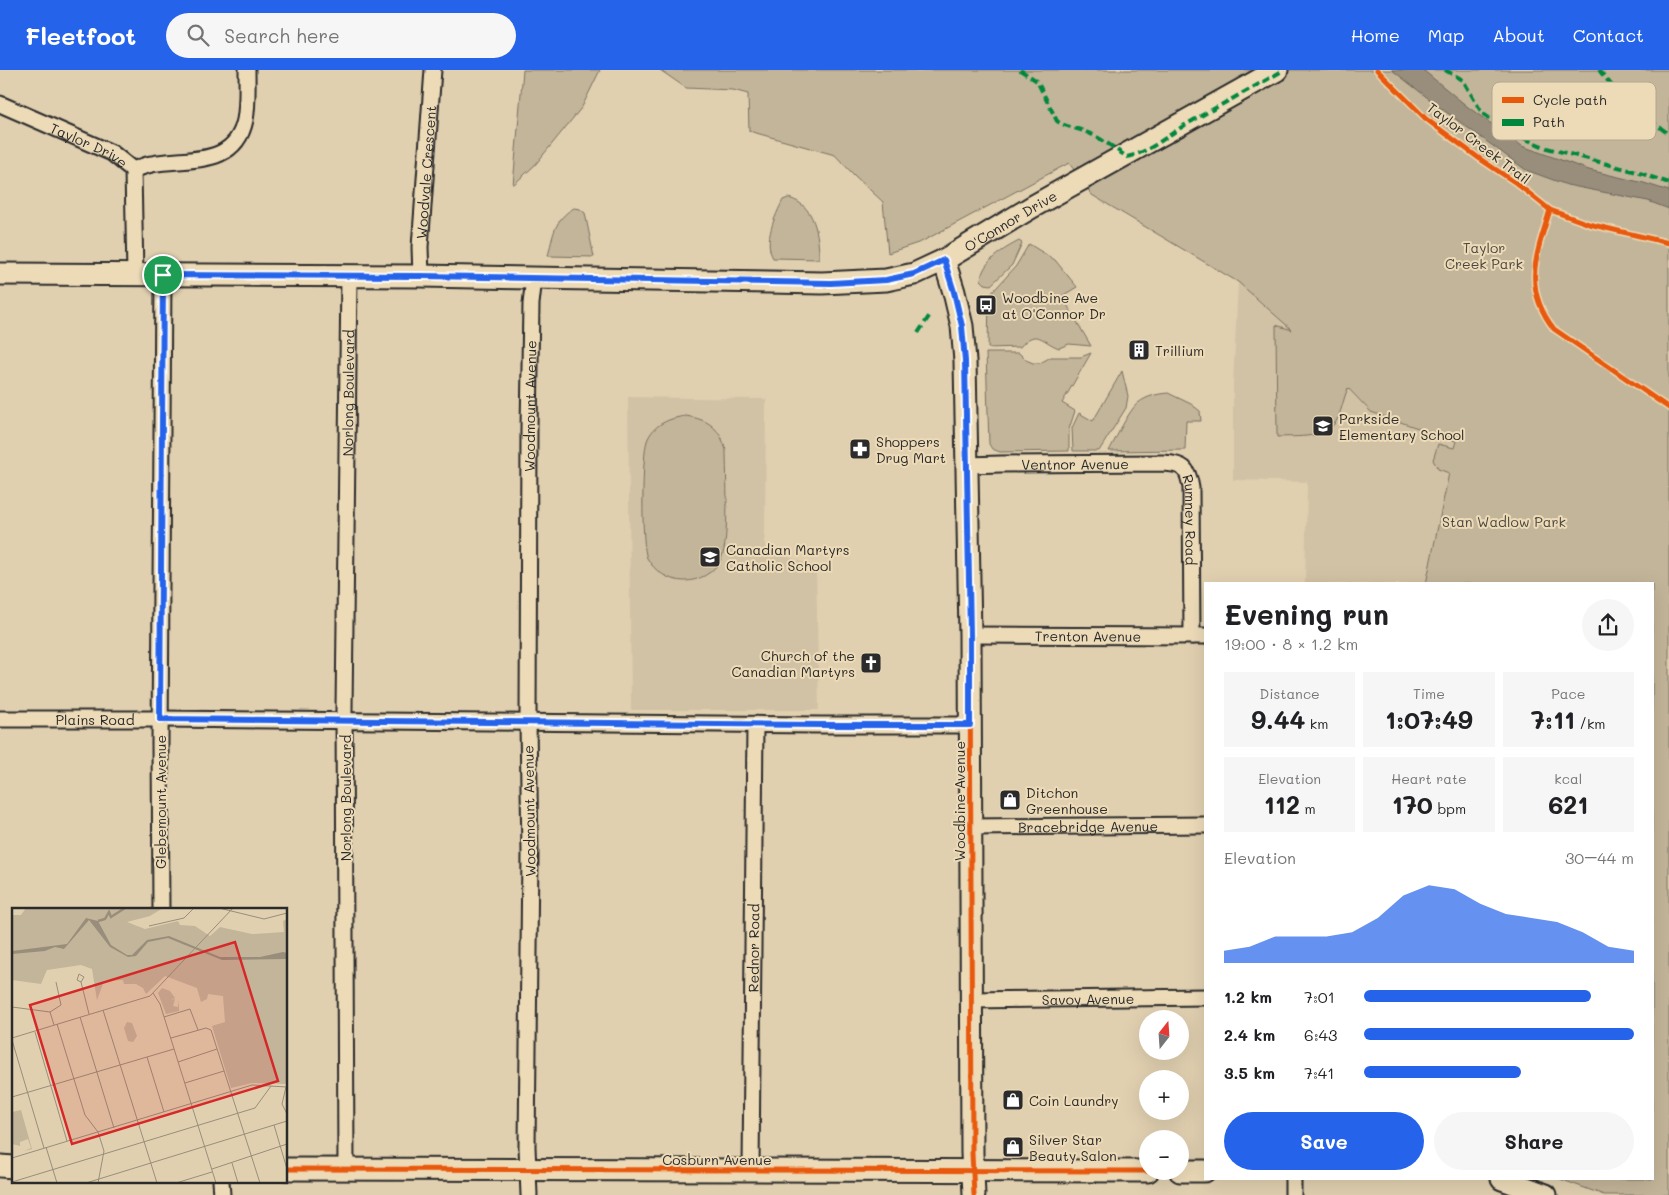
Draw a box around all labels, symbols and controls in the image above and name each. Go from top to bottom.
search box [166,13,516,58]
text: Fleetfoot [25,20,136,51]
icon: search [184,21,212,49]
text: Search here [224,23,340,48]
text: Home [1351,23,1400,47]
text: Map [1428,23,1464,47]
text: About [1492,23,1545,47]
text: Contact [1573,23,1644,47]
legend [1492,82,1656,140]
text: Cycle path [1533,90,1607,109]
street label: Taylor Creek Trail [1423,98,1535,188]
street label: Woodvale Crescent [411,105,440,240]
text: Path [1533,112,1564,131]
street label: Taylor Drive [47,118,132,172]
street label: O'Connor Drive [960,186,1060,255]
park label: Taylor Creek Park [1445,238,1523,273]
pin [142,254,184,296]
icon: arrive [149,261,177,289]
place label: Woodbine Ave at O'Connor Dr [1002,288,1106,323]
bus stop icon: Woodbine Ave at O'Connor Dr [974,293,998,317]
street label: Norlong Boulevard [337,329,358,457]
building icon: Trillium [1127,338,1151,362]
street label: Woodmount Avenue [519,340,540,472]
place label: Trillium [1155,341,1204,360]
place label: Parkside Elementary School [1339,409,1465,444]
school or university icon: Parkside Elementary School [1311,414,1335,438]
place label: Shoppers Drug Mart [876,432,946,467]
pharmacy icon: Shoppers Drug Mart [848,437,872,461]
street label: Ventnor Avenue [1021,454,1129,473]
street label: Rumney Road [1179,472,1201,566]
park label: Stan Wadlow Park [1442,512,1566,531]
place label: Canadian Martyrs Catholic School [726,540,850,575]
school or university icon: Canadian Martyrs Catholic School [698,545,722,569]
text: Evening run [1224,596,1389,632]
button: share [1582,599,1634,651]
street label: Trenton Avenue [1035,626,1141,645]
text: 19:00 · 8 × 1.2 km [1224,633,1358,654]
place label: Church of the Canadian Martyrs [731,646,855,681]
church icon: Church of the Canadian Martyrs [859,651,883,675]
text: Distance [1260,684,1320,703]
text: Time [1413,684,1445,703]
text: Pace [1551,684,1585,703]
text: 9.44 [1251,703,1305,735]
text: 1:07:49 [1385,703,1473,735]
text: 7:11 [1531,703,1575,735]
street label: Plains Road [55,710,135,729]
text: km [1305,714,1328,733]
text: /km [1575,714,1606,733]
street label: Glebemount Avenue [151,735,170,869]
street label: Norlong Boulevard [336,735,355,861]
street label: Woodbine Avenue [950,741,969,861]
street label: Woodmount Avenue [518,745,540,877]
text: Elevation [1258,769,1321,788]
text: Heart rate [1391,769,1467,788]
text: kcal [1554,769,1582,788]
place label: Ditchon Greenhouse [1026,783,1108,818]
shop icon: Ditchon Greenhouse [998,788,1022,812]
text: 112 [1264,788,1300,820]
text: 170 [1392,788,1433,820]
text: 621 [1548,788,1588,820]
text: m [1300,799,1316,818]
text: bpm [1433,799,1466,818]
street label: Bracebridge Avenue [1018,816,1158,836]
text: Elevation [1224,847,1296,868]
text: 30–44 m [1565,847,1634,868]
street label: Rednor Road [743,903,763,993]
inset map [12,908,288,1182]
text: 1.2 km [1224,986,1272,1007]
text: 7:01 [1304,986,1335,1007]
street label: Savoy Avenue [1042,988,1134,1009]
north arrow [1139,1010,1189,1060]
map controls [1139,1010,1189,1180]
text: 2.4 km [1224,1024,1275,1045]
text: 6:43 [1304,1024,1337,1045]
text: 3.5 km [1224,1062,1275,1083]
text: 7:41 [1304,1062,1334,1083]
button: + [1139,1070,1189,1120]
shop icon: Coin Laundry [1001,1088,1025,1112]
place label: Coin Laundry [1029,1091,1119,1110]
button: Save [1224,1112,1424,1170]
button: Share [1434,1112,1634,1170]
place label: Silver Star Beauty Salon [1029,1130,1117,1165]
button: − [1139,1130,1189,1180]
shop icon: Silver Star Beauty Salon [1001,1135,1025,1159]
street label: Cosburn Avenue [662,1150,772,1169]

